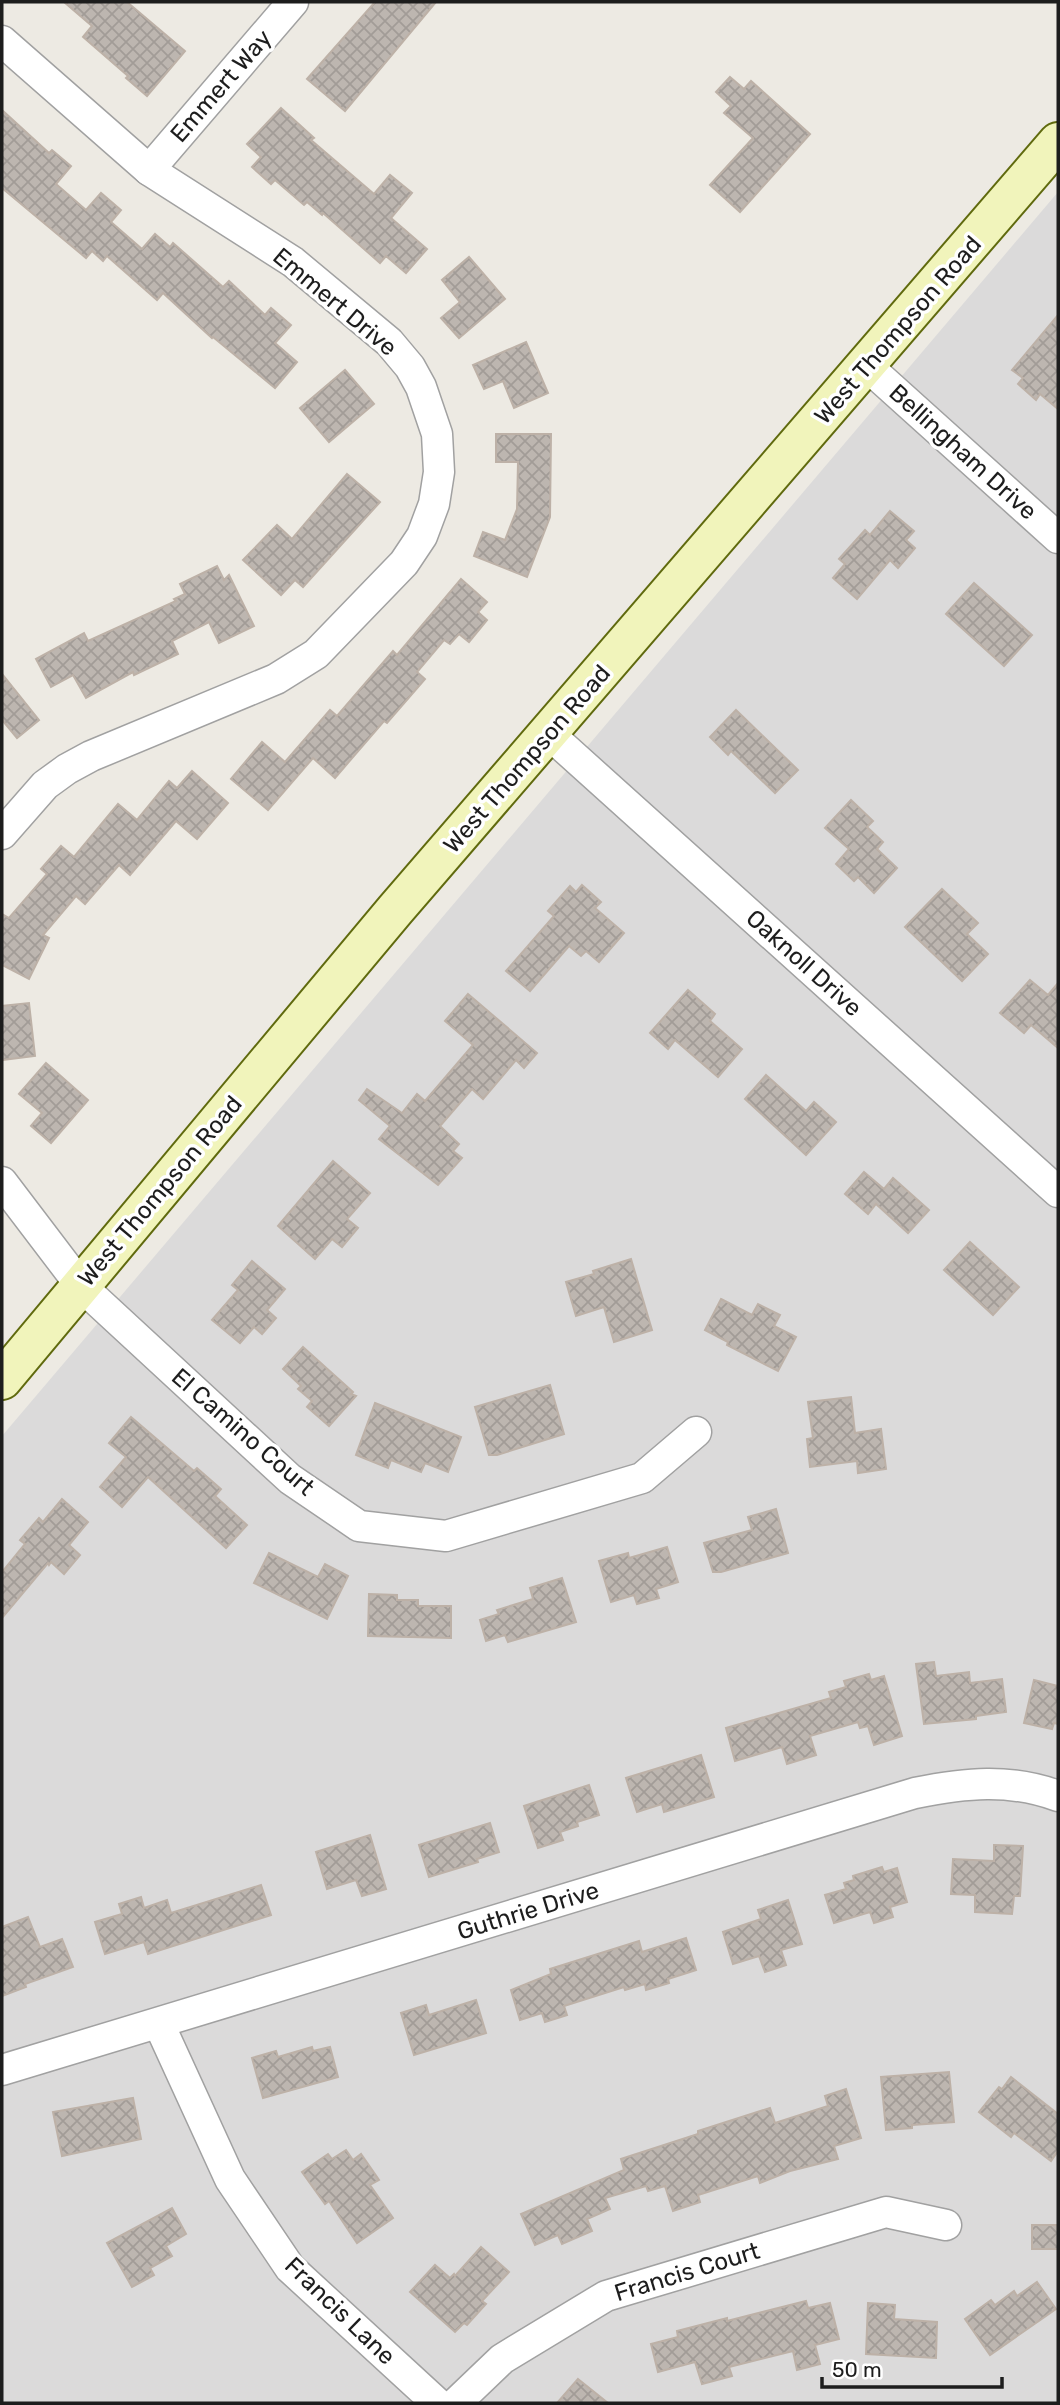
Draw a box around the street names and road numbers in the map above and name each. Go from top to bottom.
street label: Emmert Way [165,24,277,148]
street label: West Thompson Road [809,230,987,430]
street label: Emmert Drive [267,242,403,362]
street label: Bellingham Drive [884,378,1042,526]
street label: West Thompson Road [438,659,616,859]
street label: Oaknoll Drive [741,904,867,1022]
street label: West Thompson Road [72,1090,248,1292]
street label: El Camino Court [166,1363,320,1501]
street label: Guthrie Drive [454,1876,602,1946]
street label: Francis Court [611,2237,763,2307]
street label: Francis Lane [279,2251,401,2371]

